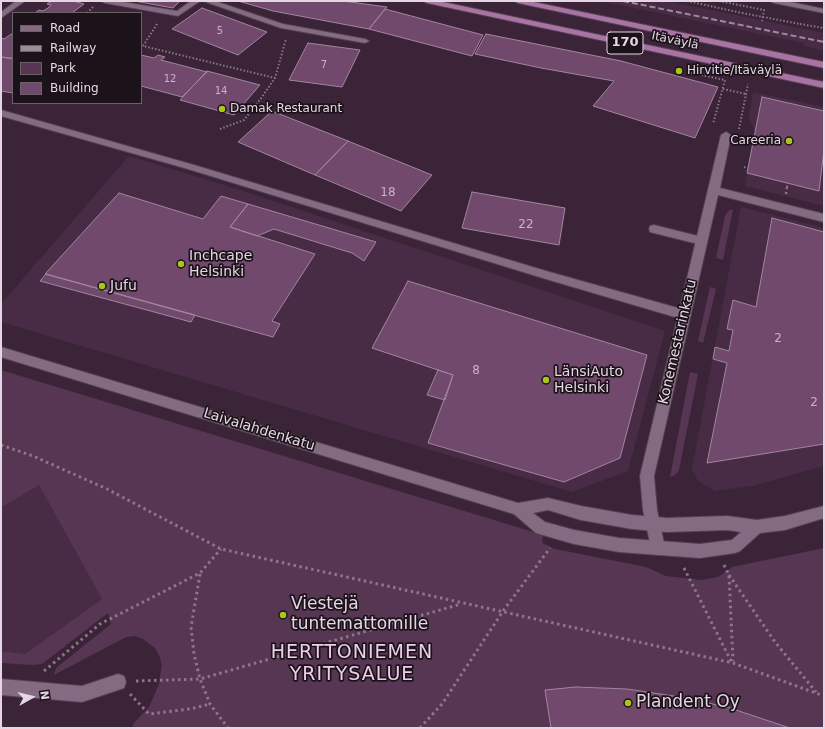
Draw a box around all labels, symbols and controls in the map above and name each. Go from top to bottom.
legend [12,12,142,104]
text: Road [50,21,80,35]
house number: 5 [217,25,223,37]
street label: Itäväylä [650,29,700,53]
road number: 170 [607,32,643,54]
text: Railway [50,41,96,55]
house number: 7 [321,59,327,71]
text: Park [50,61,76,75]
place label: Hirvitie/Itäväylä [687,64,782,78]
marker: Hirvitie/Itäväylä [674,66,684,76]
house number: 12 [164,73,176,85]
text: Building [50,81,99,95]
house number: 14 [215,85,227,97]
place label: Damak Restaurant [230,102,342,116]
marker: Damak Restaurant [217,104,227,114]
place label: Careeria [730,134,781,148]
marker: Careeria [784,136,794,146]
house number: 18 [380,186,396,200]
house number: 22 [518,218,534,232]
place label: Inchcape Helsinki [189,248,252,280]
marker: Inchcape Helsinki [176,259,186,269]
place label: Jufu [110,278,137,294]
street label: Konemestarinkatu [655,278,701,406]
marker: Jufu [97,281,107,291]
house number: 2 [774,332,782,346]
house number: 8 [472,364,480,378]
place label: LänsiAuto Helsinki [554,364,623,396]
marker: LänsiAuto Helsinki [541,375,551,385]
house number: 2 [810,396,818,410]
street label: Laivalahdenkatu [201,405,317,455]
place label: Viestejä tuntemattomille [291,595,428,635]
marker: Viestejä tuntemattomille [278,610,288,620]
district label: HERTTONIEMEN YRITYSALUE [271,642,433,686]
north arrow [12,677,52,717]
text: N [37,690,51,701]
place label: Plandent Oy [636,693,740,713]
marker: Plandent Oy [623,698,633,708]

